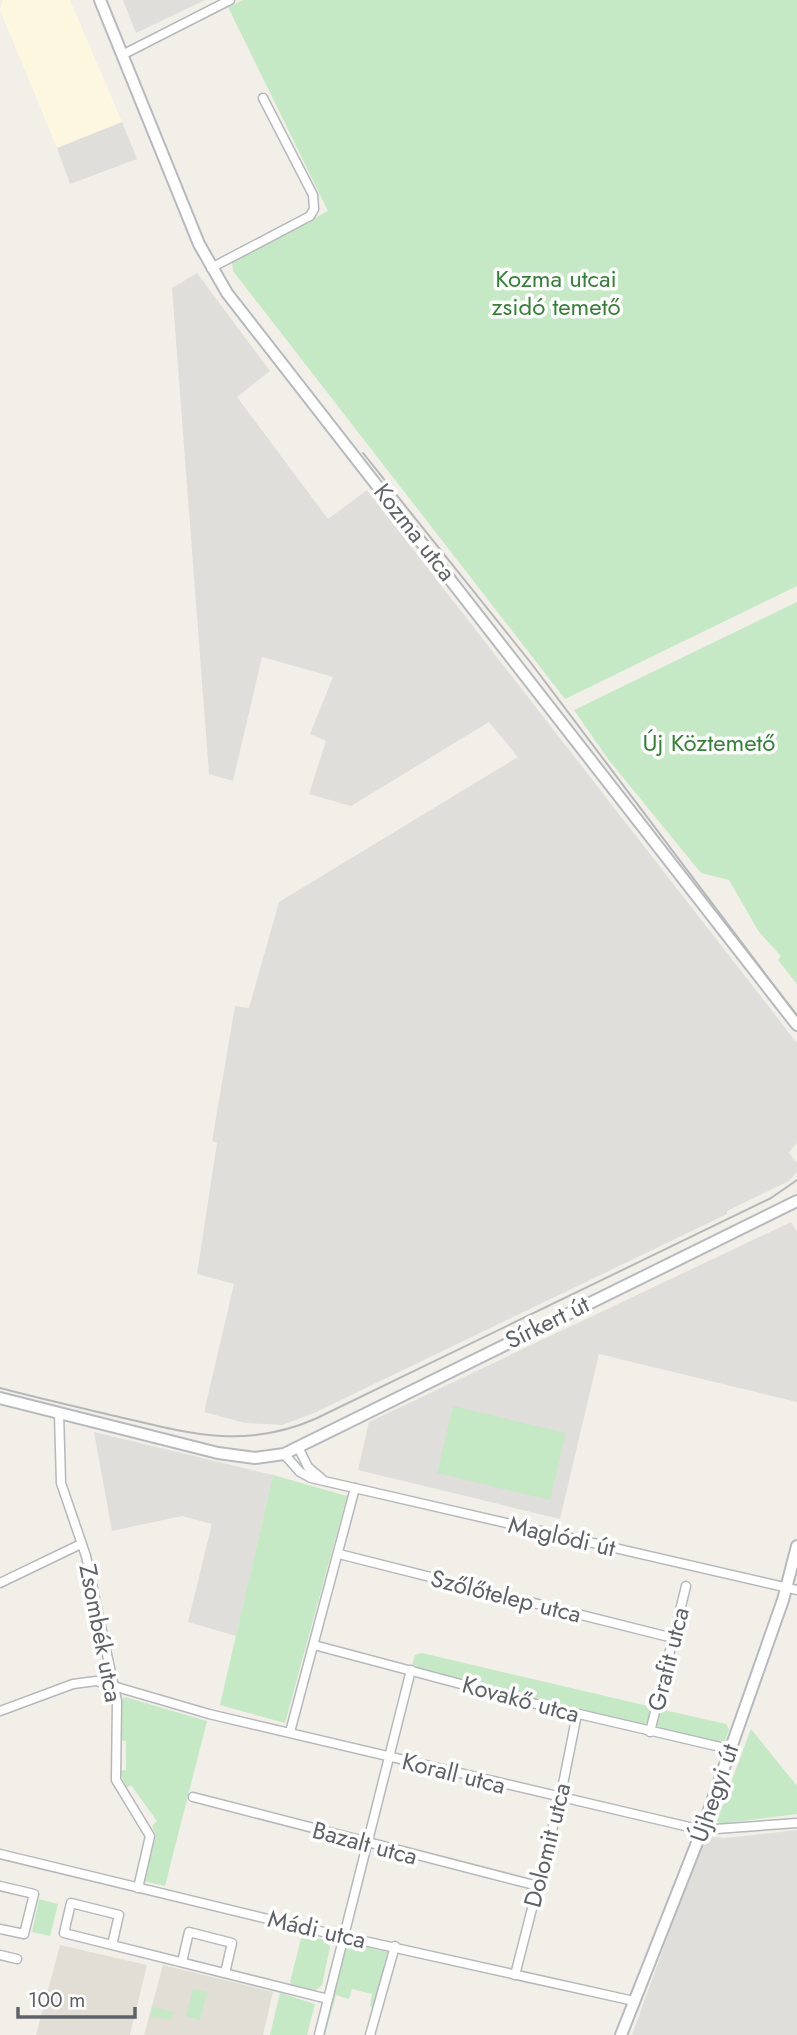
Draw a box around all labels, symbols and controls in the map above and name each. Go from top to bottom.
park label: Kozma utcai zsidó temető [492,261,621,324]
street label: Kozma utca [366,476,464,588]
park label: Új Köztemető [643,725,775,760]
street label: Sírkert út [499,1287,595,1357]
street label: Maglódi út [505,1507,619,1565]
street label: Szőlőtelep utca [427,1560,585,1632]
street label: Zsombék utca [70,1561,132,1705]
street label: Grafit utca [638,1603,698,1715]
street label: Kovakő utca [459,1667,583,1731]
street label: Újhegyi út [681,1739,747,1847]
street label: Korall utca [399,1743,509,1803]
street label: Dolomit utca [515,1779,579,1911]
street label: Bazalt utca [309,1812,421,1874]
street label: Mádi utca [265,1901,369,1957]
scale bar [18,1976,135,2020]
text: 100 m [28,1985,85,2015]

